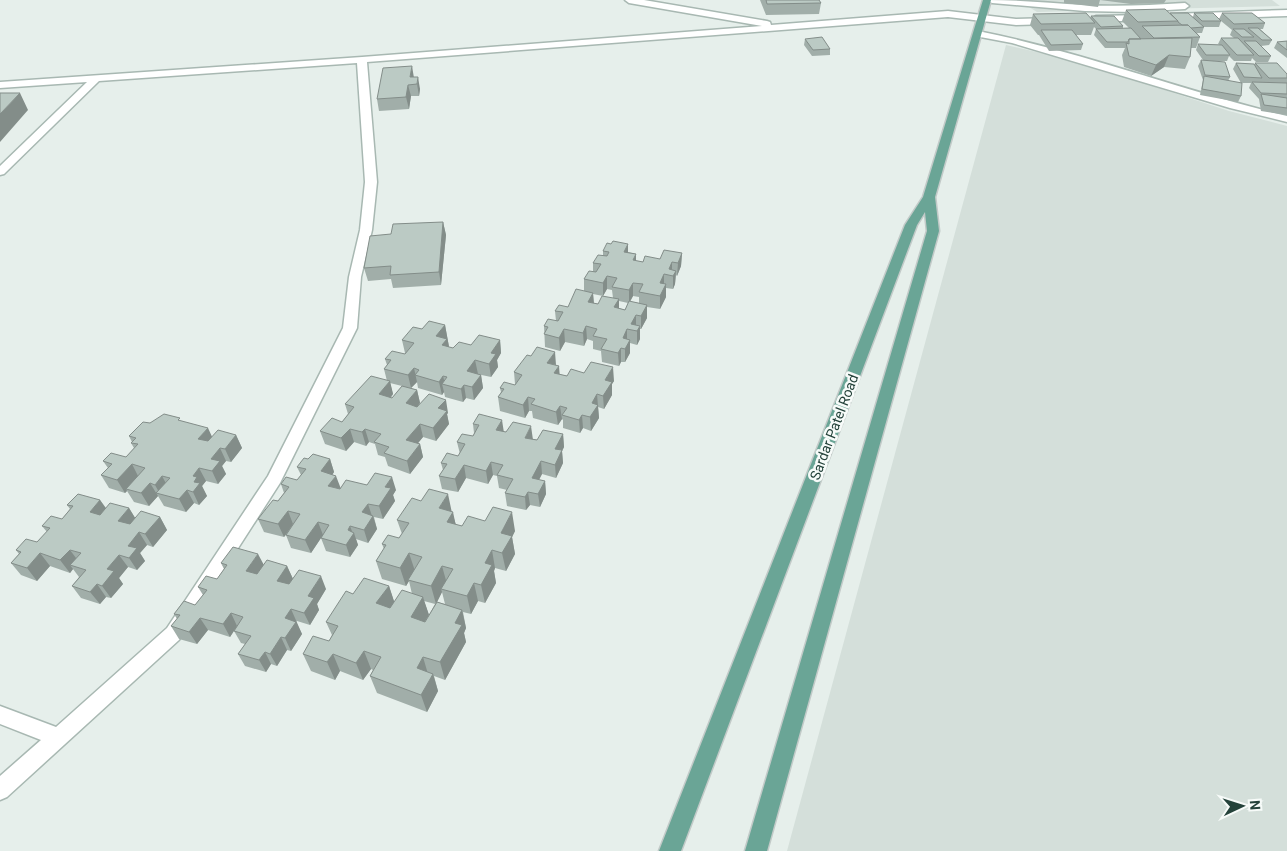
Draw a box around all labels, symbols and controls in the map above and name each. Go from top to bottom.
street label: Sardar Patel Road [807,372,861,482]
north arrow [1217,781,1267,831]
text: N [1247,800,1263,811]

